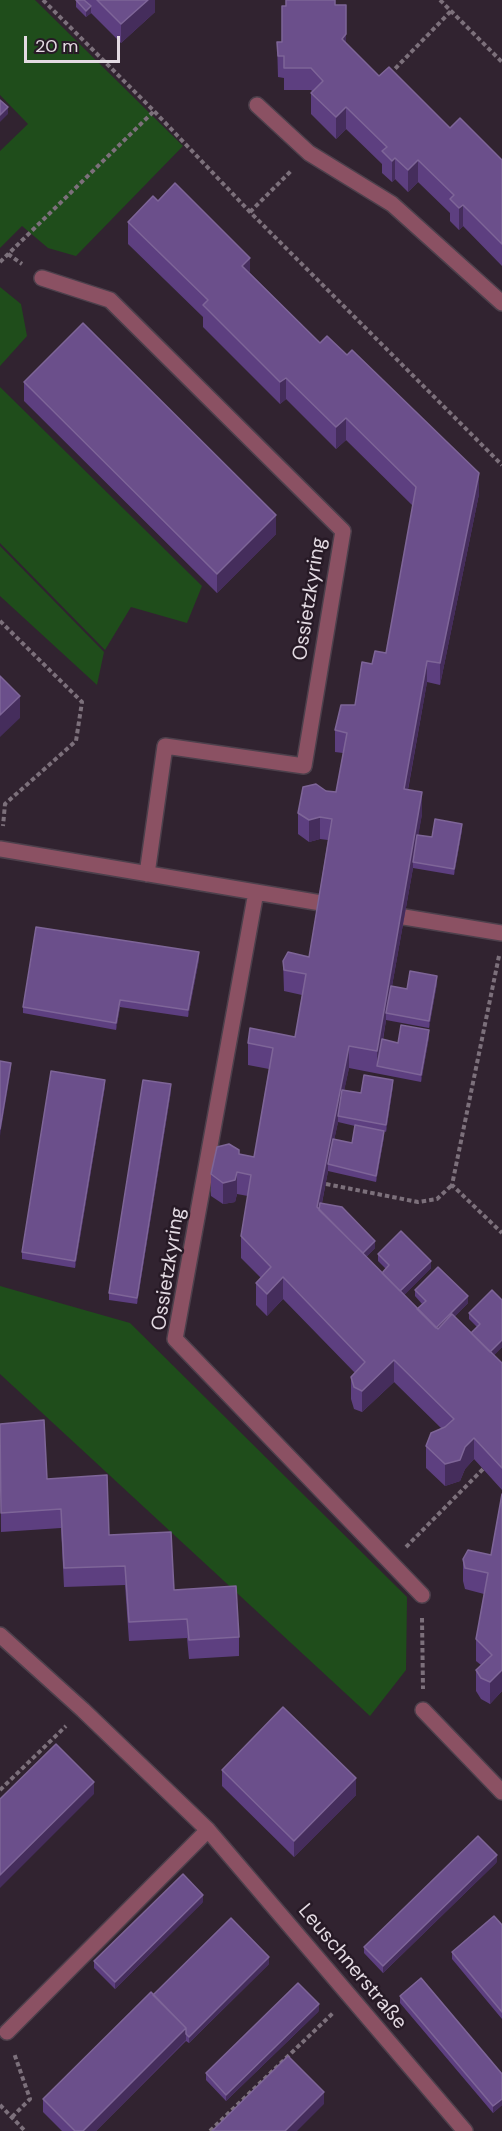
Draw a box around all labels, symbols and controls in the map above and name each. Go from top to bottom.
scale bar [27,24,123,62]
text: 20 m [35,34,78,58]
street label: Ossietzkyring [288,536,332,662]
street label: Ossietzkyring [147,1206,191,1332]
street label: Leuschnerstraße [293,1899,411,2035]

